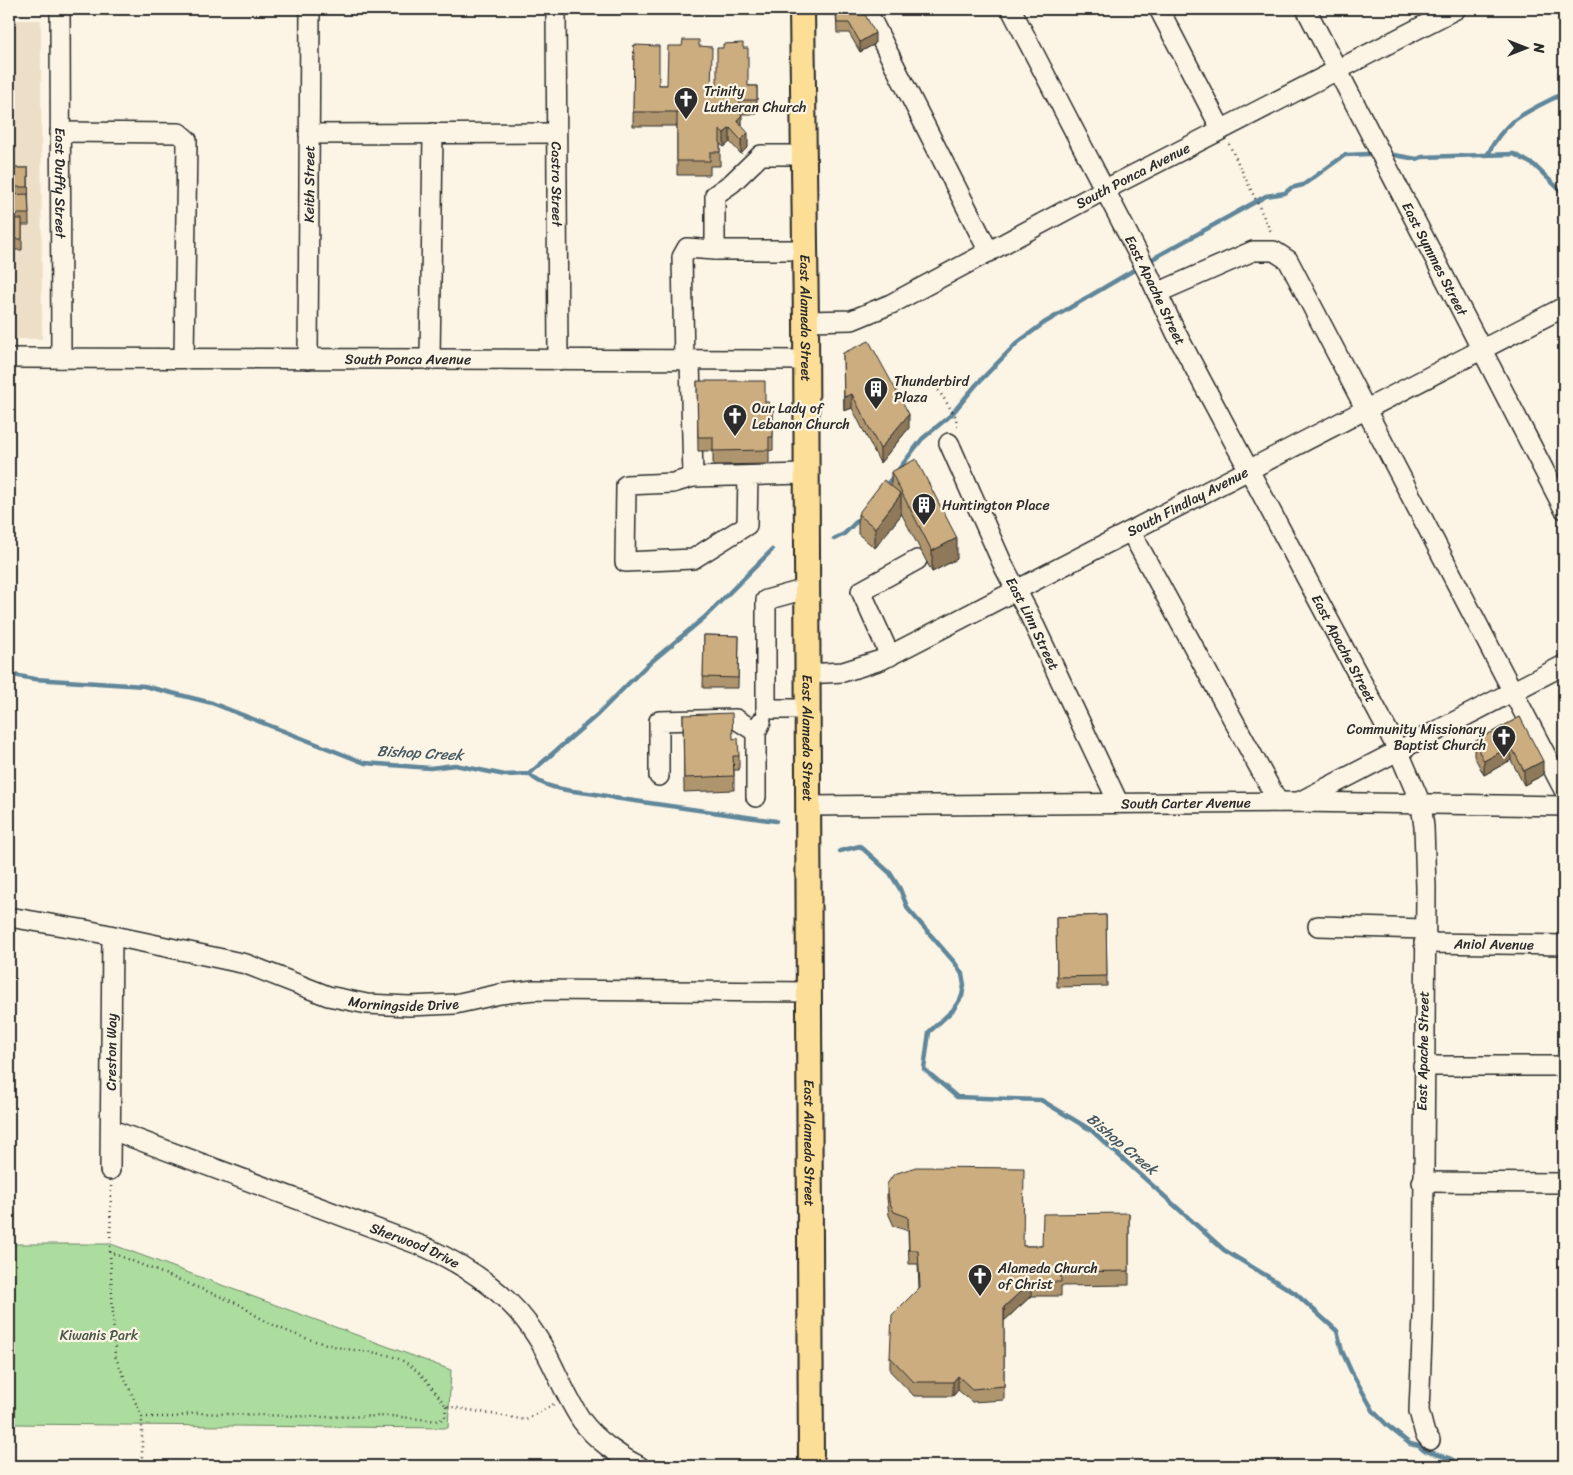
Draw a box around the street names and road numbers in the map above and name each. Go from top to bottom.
street label: East Duffy Street [48,128,73,240]
street label: South Ponca Avenue [1071,135,1195,216]
street label: Castro Street [544,141,570,228]
street label: Keith Street [296,145,322,223]
street label: East Symmes Street [1395,197,1475,321]
street label: East Apache Street [1118,230,1193,350]
street label: East Alameda Street [793,254,819,382]
street label: South Ponca Avenue [345,346,471,372]
street label: South Findlay Avenue [1122,460,1253,543]
street label: East Linn Street [999,572,1066,674]
street label: East Apache Street [1305,590,1383,707]
street label: East Alameda Street [795,674,821,802]
street label: South Carter Avenue [1121,790,1251,816]
street label: Aniol Avenue [1453,931,1534,957]
street label: Morningside Drive [346,988,461,1019]
street label: East Apache Street [1409,991,1437,1111]
street label: Creston Way [98,1013,124,1091]
street label: East Alameda Street [797,1079,822,1207]
street label: Sherwood Drive [366,1215,465,1275]

